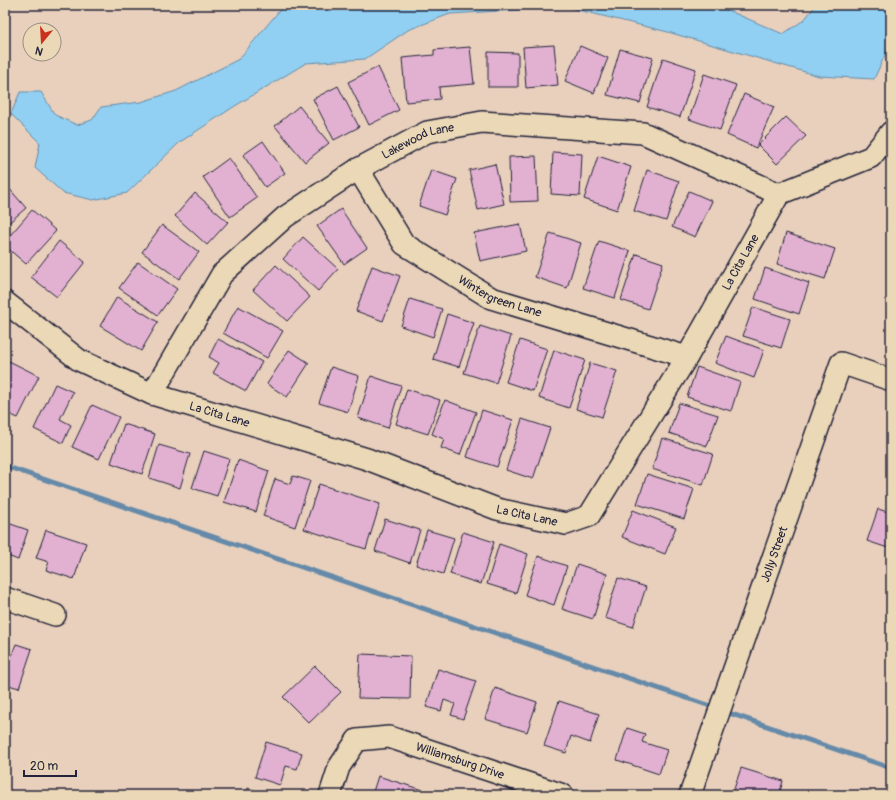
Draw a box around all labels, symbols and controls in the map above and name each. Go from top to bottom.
north arrow [22,22,62,62]
text: N [33,44,45,58]
street label: Lakewood Lane [379,120,455,163]
street label: La Cita Lane [719,232,763,293]
street label: Wintergreen Lane [455,272,543,321]
street label: La Cita Lane [187,399,251,431]
street label: La Cita Lane [495,502,559,530]
street label: Jolly Street [758,524,791,584]
street label: Williamsburg Drive [414,739,506,783]
scale bar [24,752,76,778]
text: 20 m [30,759,59,774]

